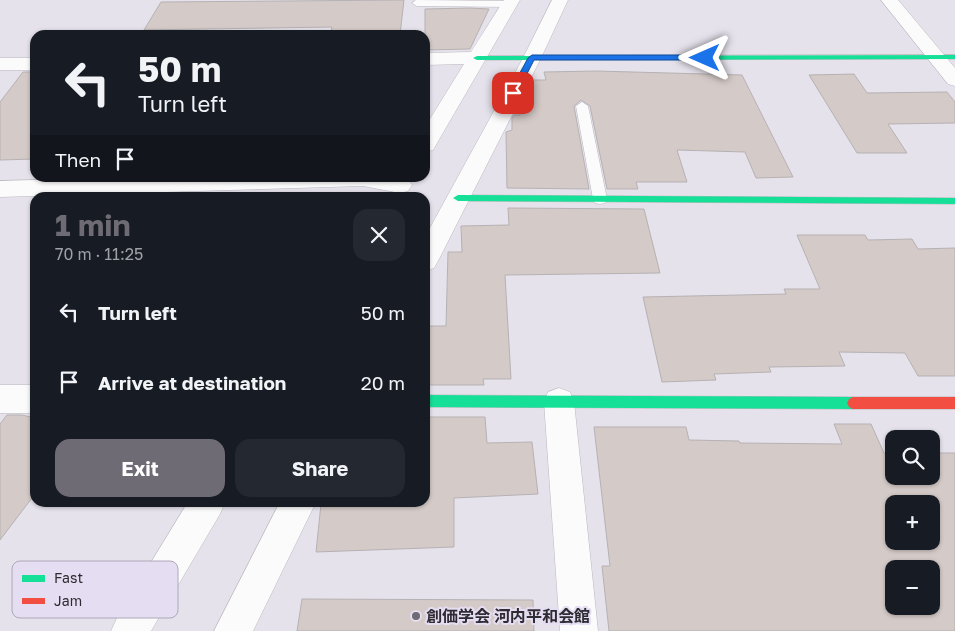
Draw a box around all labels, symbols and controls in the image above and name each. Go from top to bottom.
position arrow [678,31,730,83]
text: 50 m [138,48,221,90]
icon: left [55,50,120,115]
pin [492,72,534,114]
icon: arrive [499,79,527,107]
text: Turn left [138,90,227,117]
icon: arrive [111,145,139,173]
text: Then [55,148,101,171]
text: 1 min [55,207,131,243]
button: close [353,209,405,261]
text: 70 m · 11:25 [55,244,143,264]
icon: left [55,298,83,326]
text: Turn left [98,301,177,324]
text: 50 m [361,301,405,324]
icon: arrive [55,368,83,396]
text: Arrive at destination [98,371,286,394]
text: 20 m [361,371,405,394]
map controls [885,430,940,615]
button: search [885,430,940,485]
button: Exit [55,439,225,497]
button: Share [235,439,405,497]
button: + [885,495,940,550]
button: − [885,560,940,615]
legend [12,561,178,618]
text: Fast [54,569,83,586]
text: Jam [54,592,82,609]
place label: 創価学会 河内平和会館 [426,606,590,626]
marker: 創価学会 河内平和会館 [410,610,422,622]

